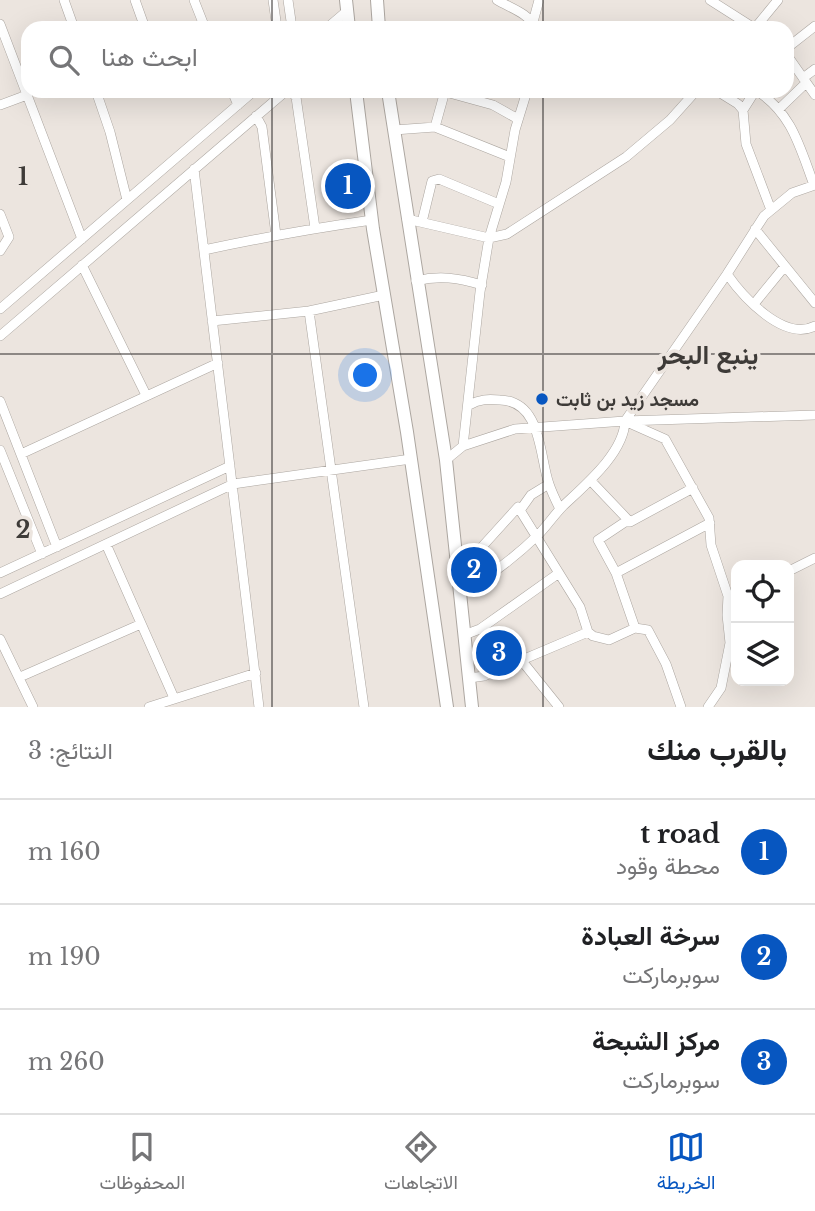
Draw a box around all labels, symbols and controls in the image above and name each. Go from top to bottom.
search box [21,21,794,98]
icon: search [45,41,83,79]
text: ابحث هنا [101,41,198,73]
pin: 1 [325,160,371,212]
text: 1 [18,163,28,191]
district label: ينبع البحر [657,339,758,373]
your location [348,358,382,392]
place label: مسجد زيد بن ثابت [556,388,699,412]
marker: مسجد زيد بن ثابت [534,391,550,407]
text: 2 [16,516,30,544]
pin: 2 [451,544,497,596]
map controls [731,560,794,686]
button: locate [731,560,794,623]
button: layers [731,623,794,686]
pin: 3 [476,627,522,679]
text: بالقرب منك [647,731,787,768]
text: النتائج: 3 [28,737,113,765]
text: t road [640,818,720,850]
text: 160 m [28,838,101,866]
text: 1 [759,838,769,866]
text: محطة وقود [616,852,720,880]
text: سرخة العبادة [581,920,720,952]
text: 190 m [28,943,101,971]
text: 2 [757,943,772,971]
text: سوبرماركت [622,961,720,989]
text: مركز الشبحة [592,1025,720,1057]
text: 260 m [28,1048,105,1076]
text: 3 [757,1048,771,1076]
text: سوبرماركت [622,1066,720,1094]
tab: المحفوظات [100,1128,185,1199]
tab: الاتجاهات [384,1128,458,1199]
tab: الخريطة [657,1128,716,1199]

